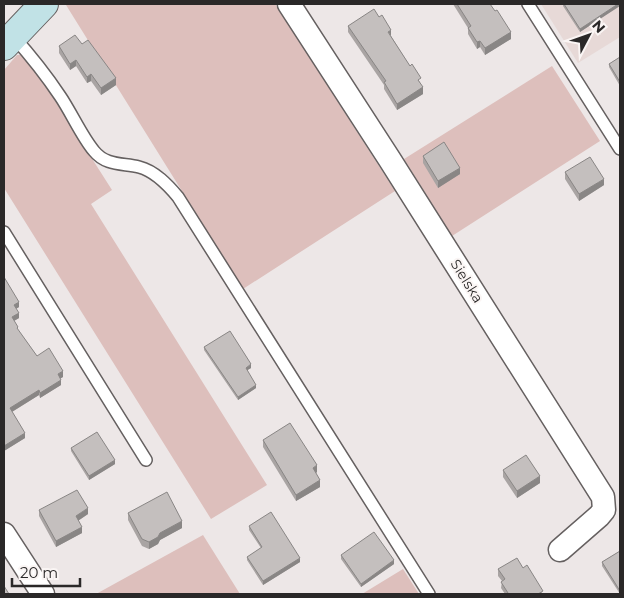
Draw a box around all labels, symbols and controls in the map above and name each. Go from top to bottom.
north arrow [564,10,614,60]
text: N [588,16,609,37]
street label: Sielska [447,256,487,306]
scale bar [12,556,80,588]
text: 20 m [20,563,58,582]

